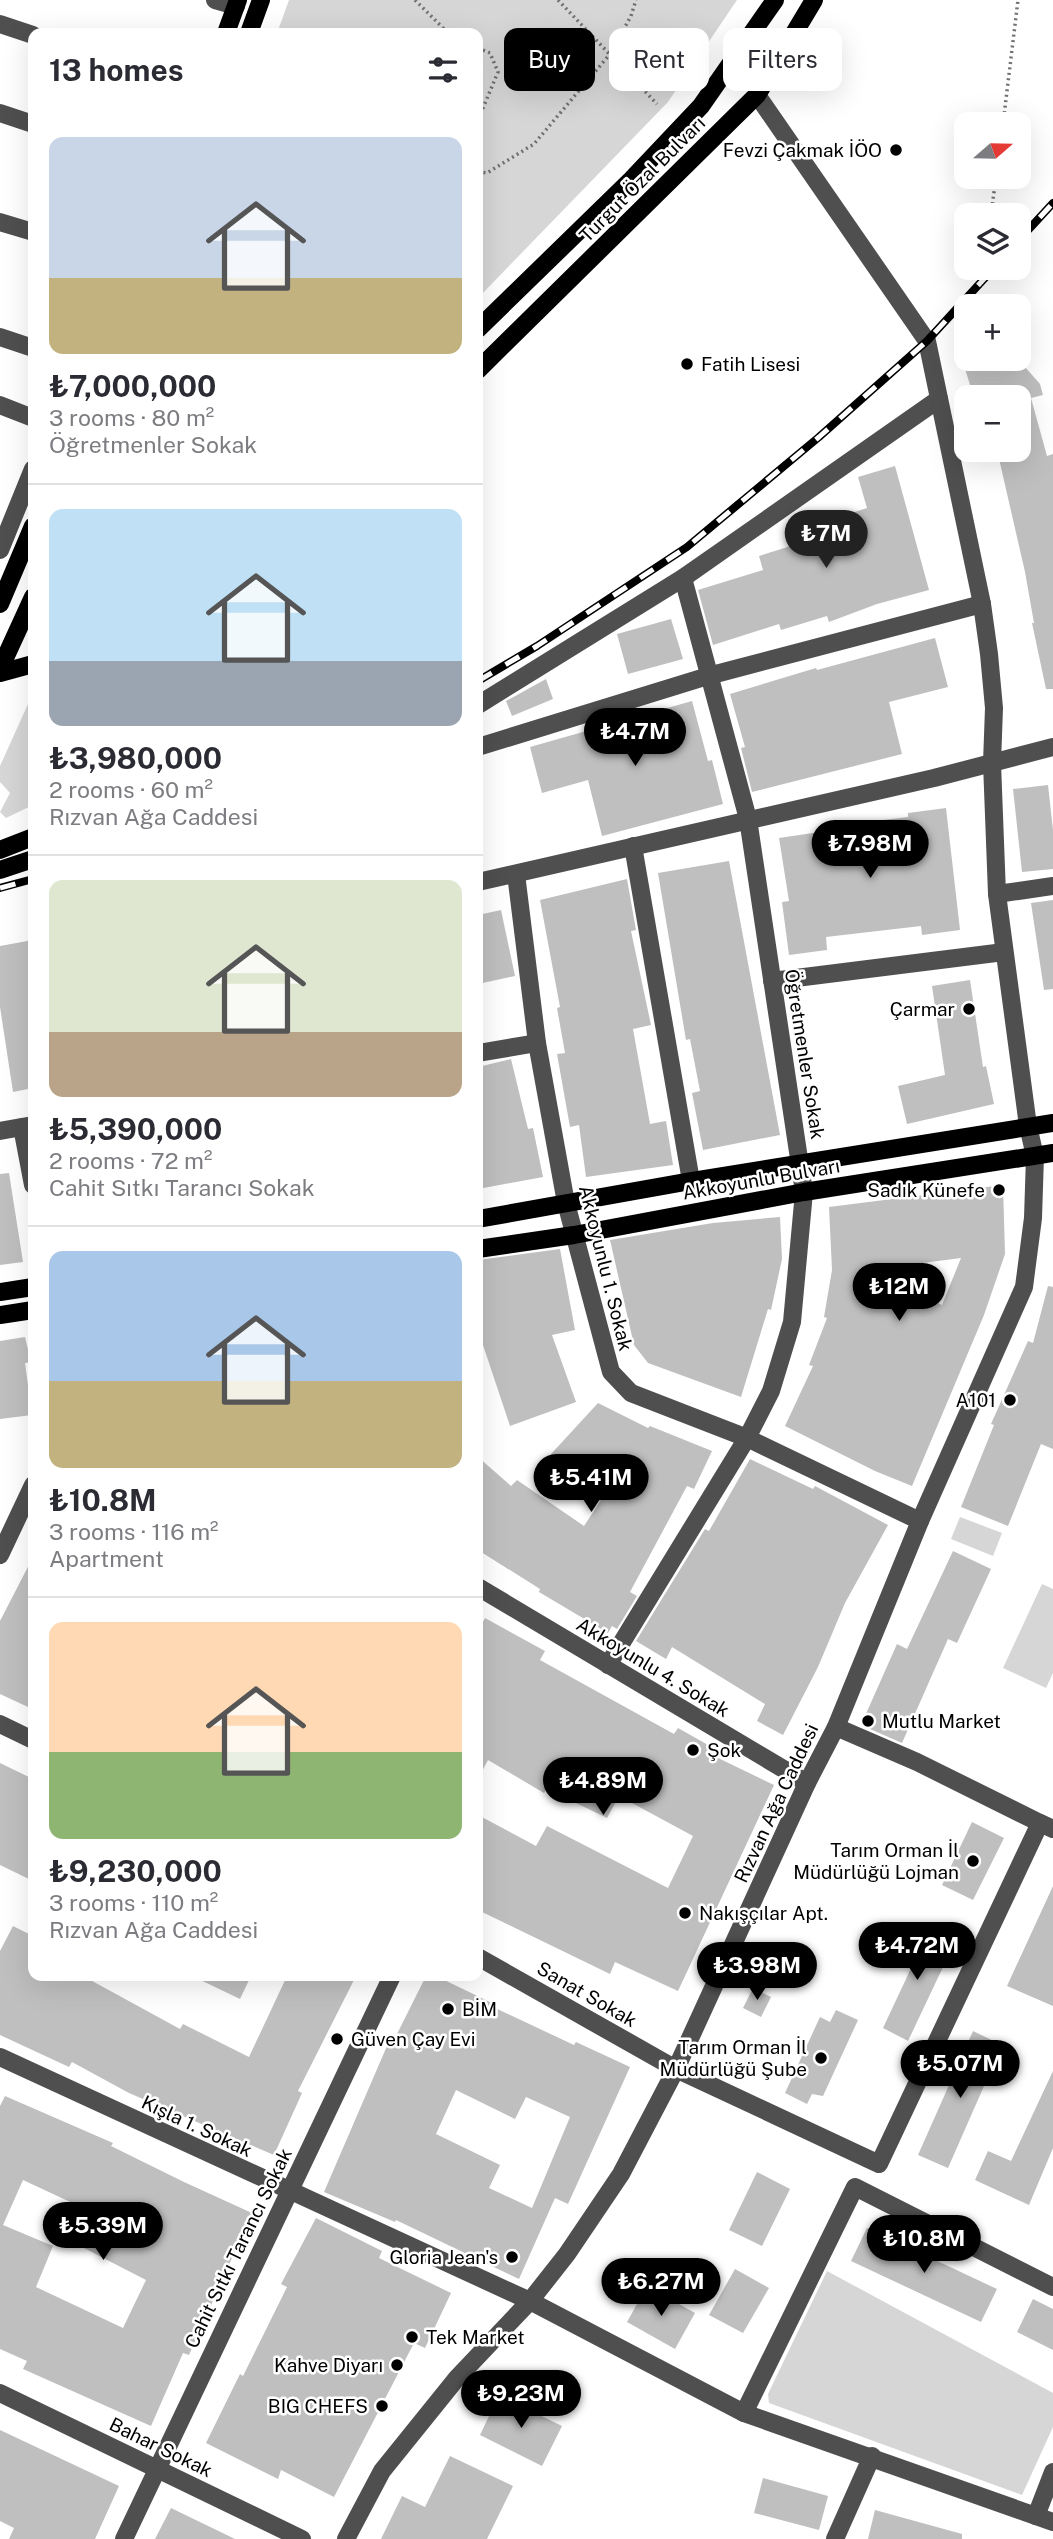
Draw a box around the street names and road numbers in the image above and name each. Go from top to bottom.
street label: Turgut Özal Bulvarı [575,112,709,246]
street label: Öğretmenler Sokak [781,967,829,1141]
street label: Akkoyunlu Bulvarı [681,1154,841,1204]
street label: Akkoyunlu 1. Sokak [575,1183,637,1353]
street label: Akkoyunlu 4. Sokak [573,1613,734,1721]
street label: Rızvan Ağa Caddesi [730,1720,822,1886]
street label: Sanat Sokak [533,1957,641,2032]
street label: Kışla 1. Sokak [138,2091,256,2161]
street label: Cahit Sıtkı Tarancı Sokak [180,2144,296,2351]
street label: Bahar Sokak [106,2413,216,2482]

